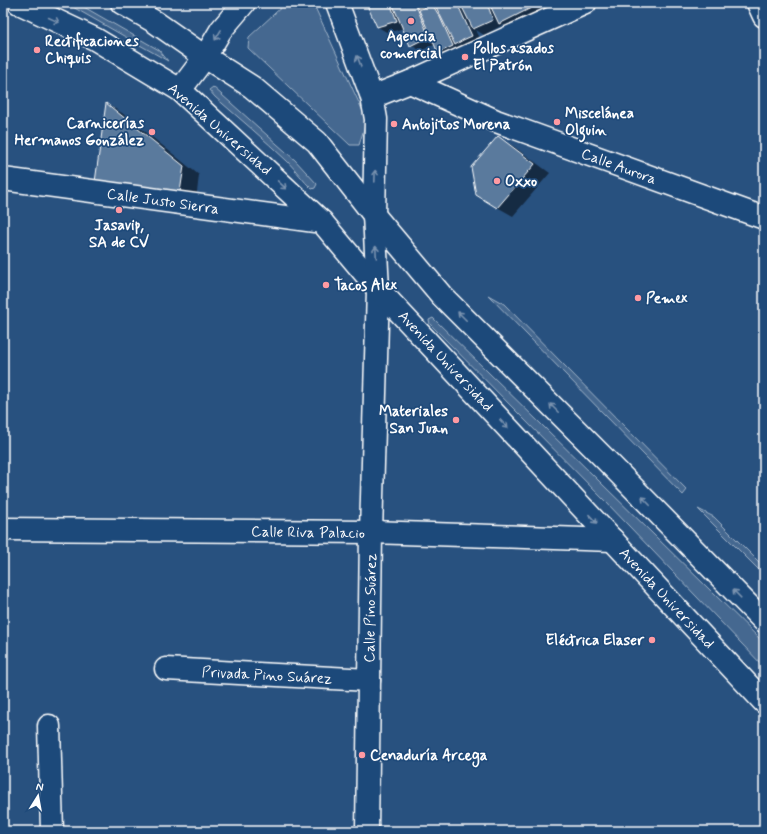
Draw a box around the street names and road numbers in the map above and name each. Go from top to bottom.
street label: Avenida Universidad [163,79,276,180]
street label: Calle Aurora [578,144,659,190]
street label: Calle Justo Sierra [105,184,221,220]
street label: Avenida Universidad [393,307,497,417]
street label: Calle Riva Palacio [251,522,365,544]
street label: Avenida Universidad [614,544,718,654]
street label: Calle Pino Suárez [360,553,382,663]
street label: Privada Pino Suárez [201,663,333,689]

